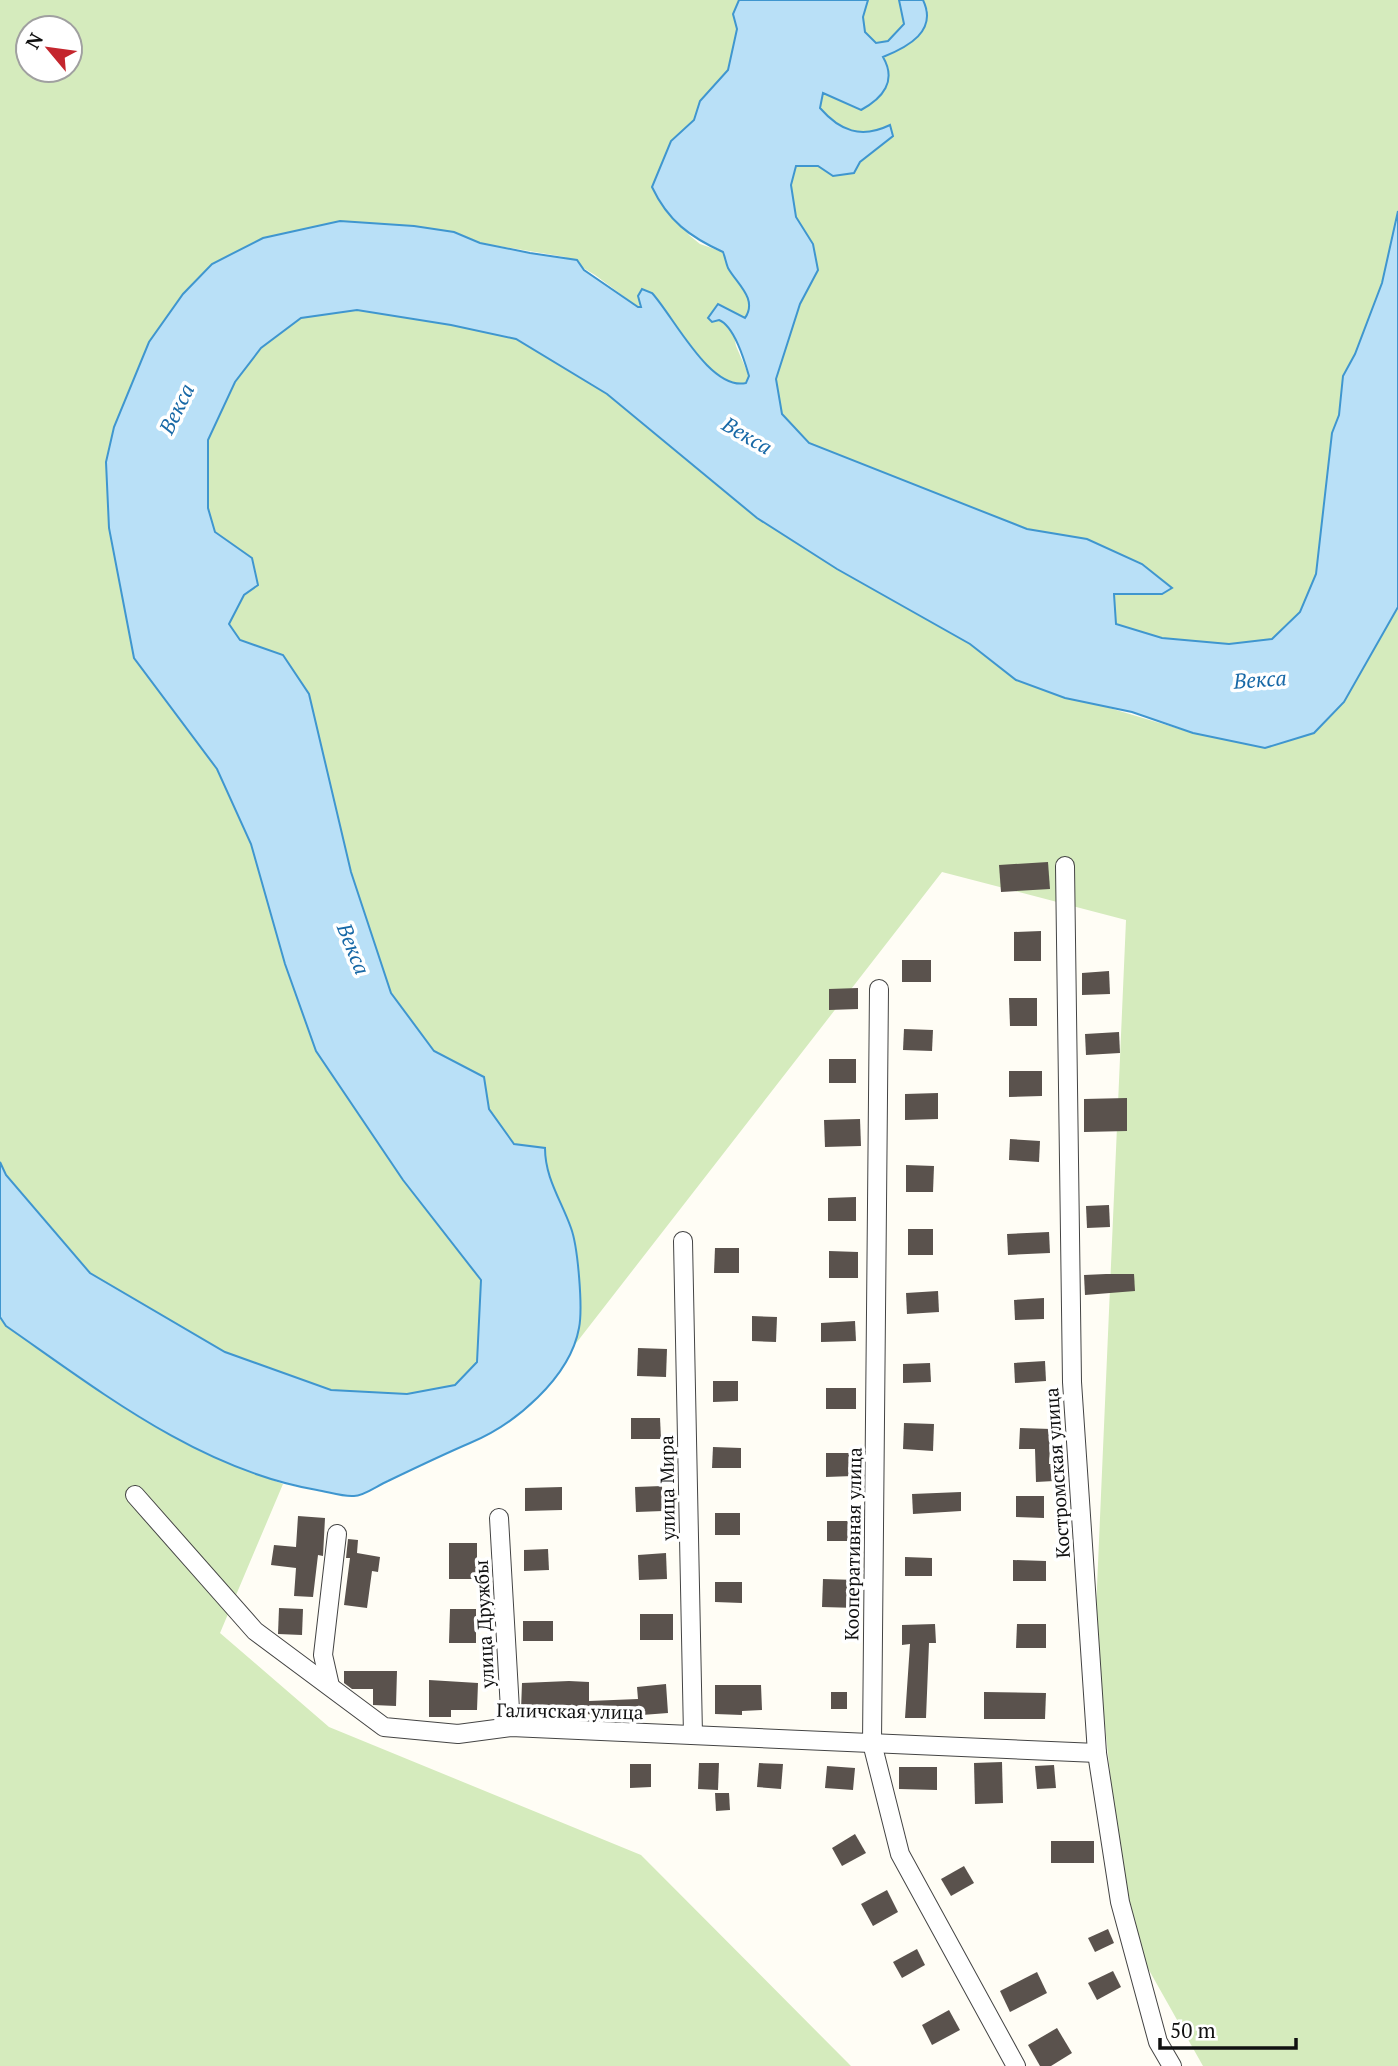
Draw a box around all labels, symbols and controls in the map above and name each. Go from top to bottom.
north arrow [14,14,84,84]
text: N [19,28,48,53]
water label: Векса [151,379,200,439]
water label: Векса [717,409,777,460]
water label: Векса [1232,663,1287,695]
water label: Векса [331,918,377,978]
street label: Костромская улица [1038,1386,1075,1559]
street label: улица Мира [653,1435,680,1542]
street label: Кооперативная улица [838,1447,867,1641]
street label: улица Дружбы [468,1559,499,1690]
street label: Галичская улица [496,1697,644,1724]
scale bar [1160,2007,1296,2050]
text: 50 m [1170,2016,1216,2044]

